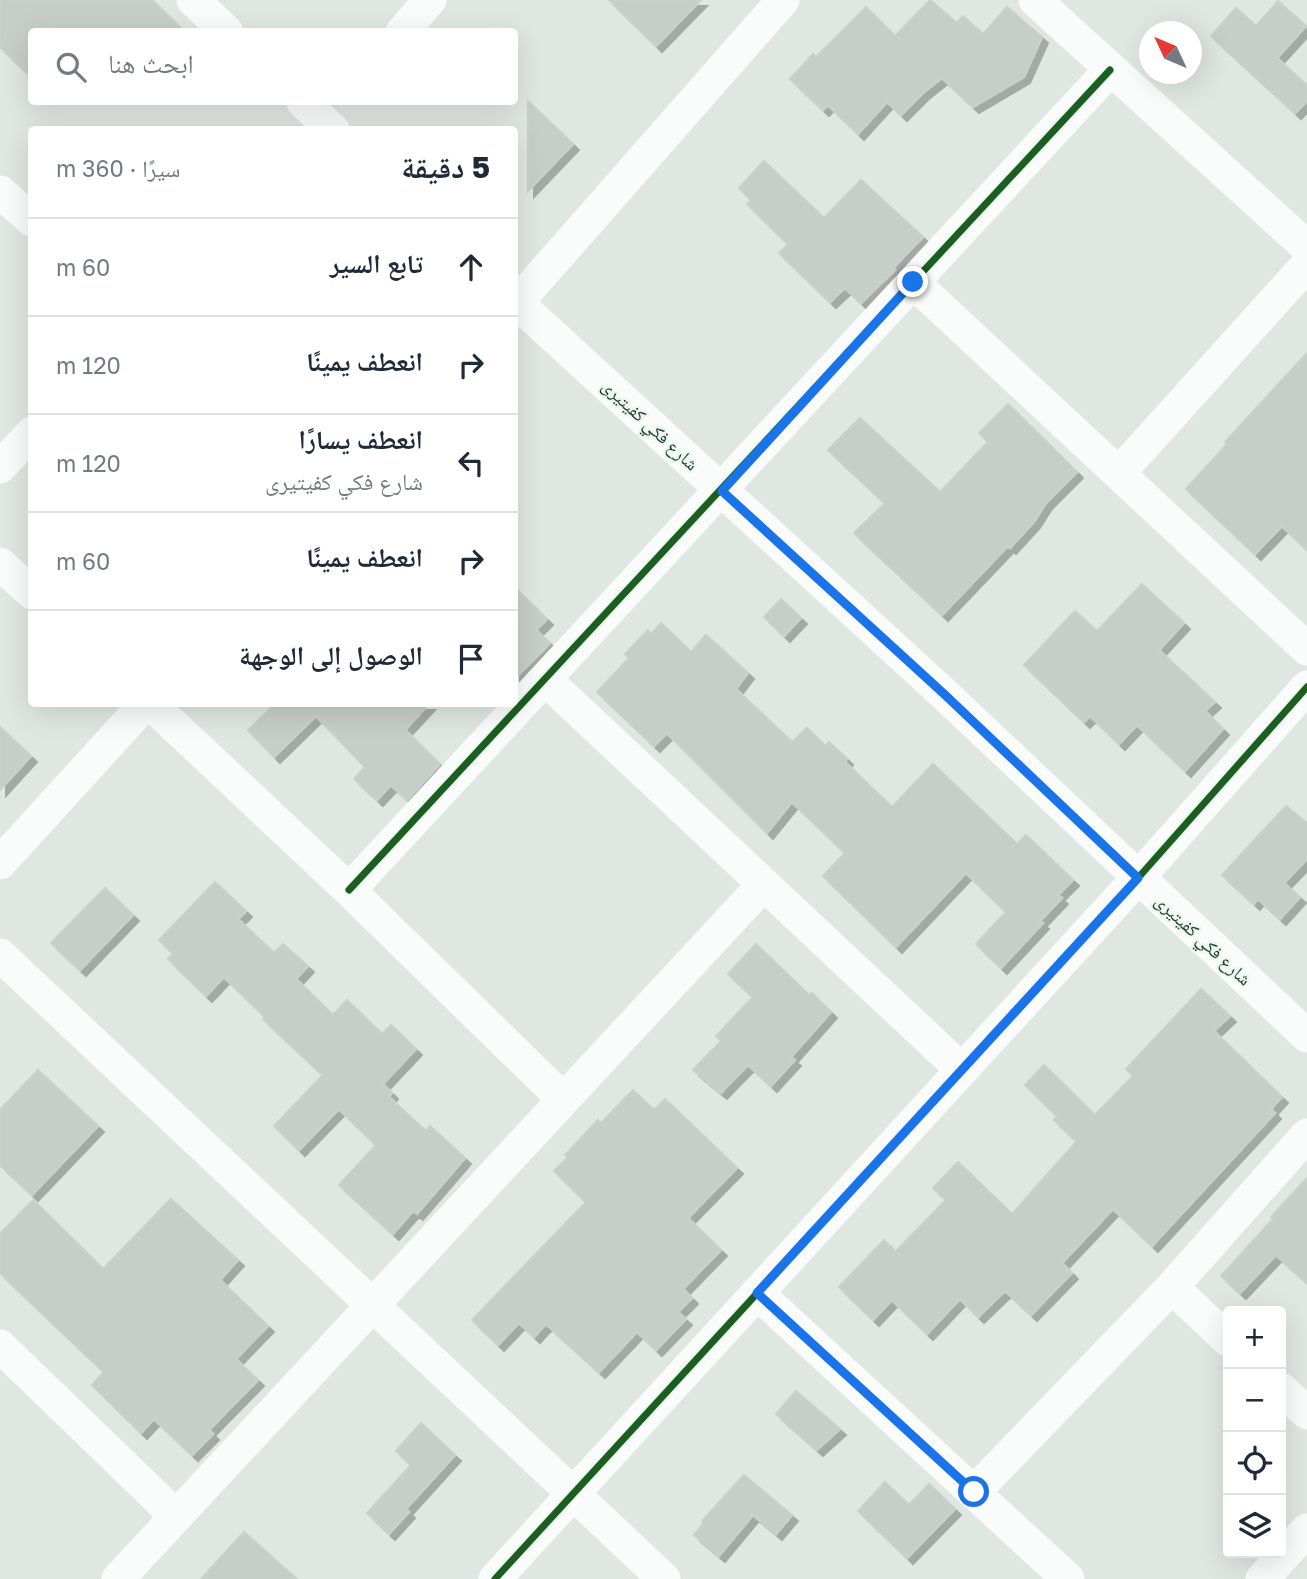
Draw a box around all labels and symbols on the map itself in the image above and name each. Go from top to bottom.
north arrow [1139,21,1202,84]
route end [897,266,928,297]
street label: شارع فكي كفيتيرى [595,374,703,478]
street label: شارع فكي كفيتيرى [1148,889,1256,993]
route start [958,1476,989,1507]

